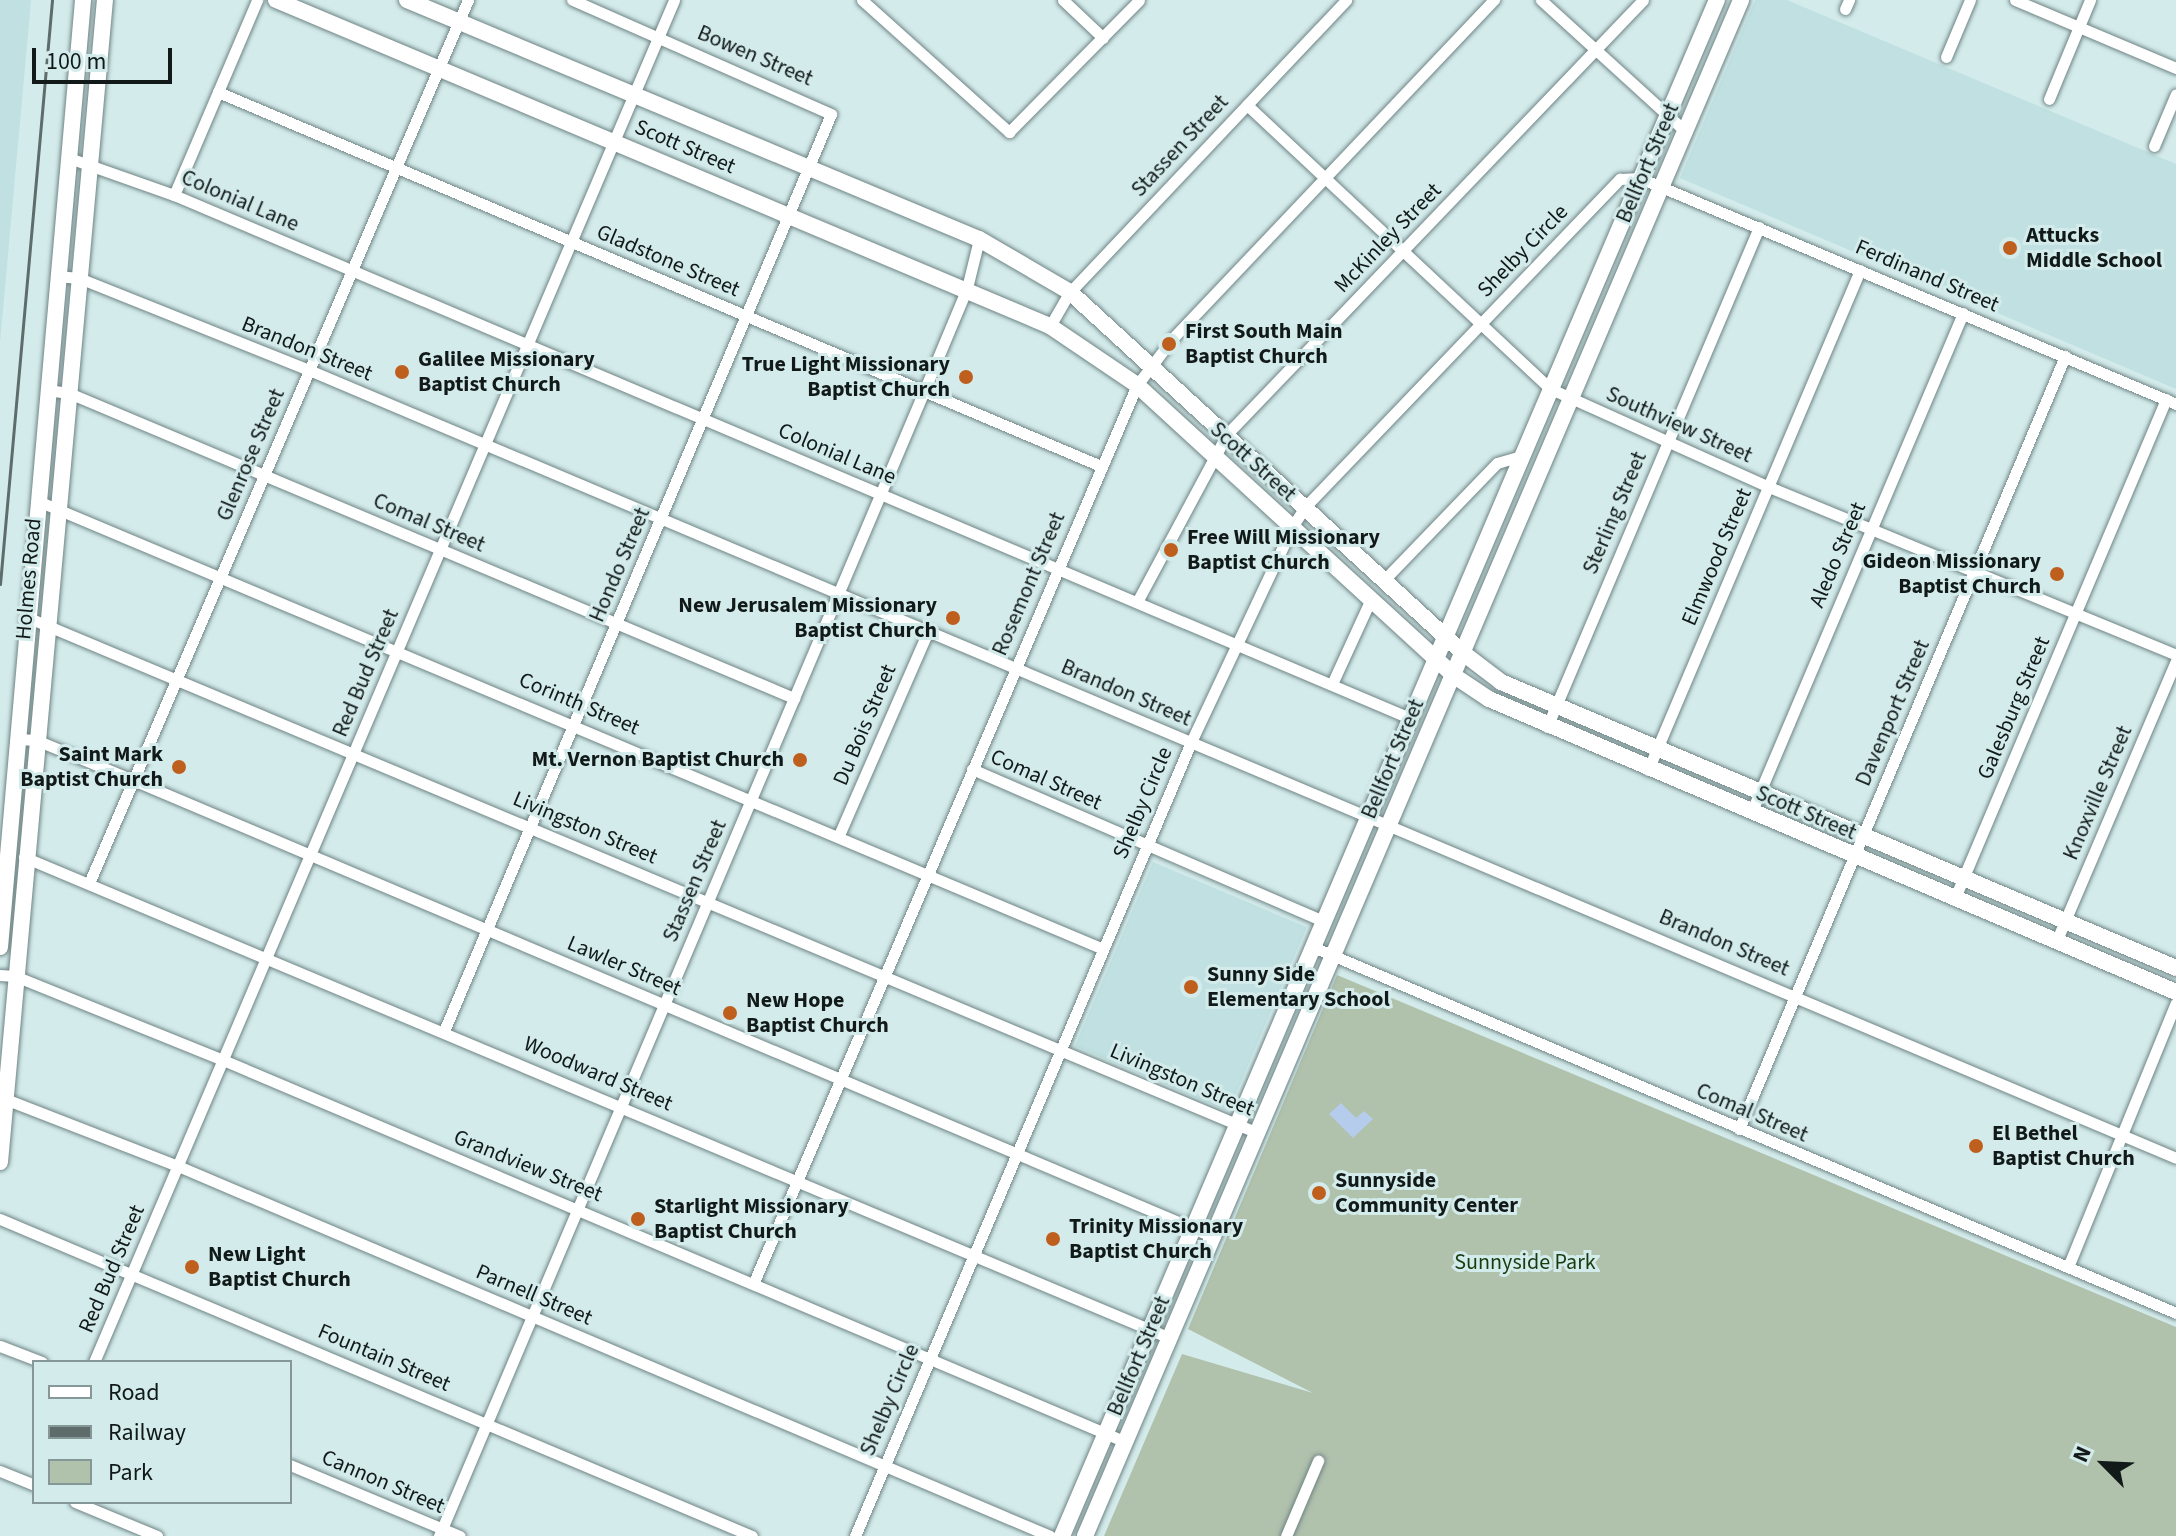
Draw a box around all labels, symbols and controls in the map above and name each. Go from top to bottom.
street label: Bowen Street [693,20,817,92]
scale bar [36,32,176,82]
text: 100 m [46,44,106,79]
street label: Stassen Street [1126,89,1234,203]
street label: Bellfort Street [1611,99,1685,227]
street label: Scott Street [631,114,739,180]
street label: Colonial Lane [177,164,303,238]
street label: McKinley Street [1329,178,1447,298]
street label: Shelby Circle [1472,199,1574,303]
street label: Gladstone Street [593,219,743,303]
place label: Attucks Middle School [2026,222,2162,274]
street label: Ferdinand Street [1851,234,2003,318]
marker: Attucks Middle School [2001,239,2019,257]
street label: Brandon Street [238,311,376,387]
place label: First South Main Baptist Church [1185,318,1343,370]
marker: First South Main Baptist Church [1160,335,1178,353]
place label: Galilee Missionary Baptist Church [418,346,595,398]
place label: True Light Missionary Baptist Church [742,351,950,402]
marker: Galilee Missionary Baptist Church [393,363,411,381]
marker: True Light Missionary Baptist Church [957,368,975,386]
street label: Southview Street [1602,381,1756,469]
street label: Glenrose Street [211,385,291,525]
street label: Scott Street [1204,416,1302,508]
street label: Colonial Lane [774,417,900,491]
street label: Sterling Street [1577,448,1653,578]
street label: Elmwood Street [1676,484,1758,630]
street label: Comal Street [369,488,489,558]
street label: Aledo Street [1804,498,1872,612]
street label: Hondo Street [584,504,656,626]
street label: Rosemont Street [987,508,1071,660]
street label: Holmes Road [11,517,47,641]
place label: Free Will Missionary Baptist Church [1187,524,1380,576]
marker: Free Will Missionary Baptist Church [1162,541,1180,559]
place label: Gideon Missionary Baptist Church [1863,548,2041,600]
marker: Gideon Missionary Baptist Church [2048,565,2066,583]
place label: New Jerusalem Missionary Baptist Church [678,592,937,644]
street label: Red Bud Street [327,605,405,741]
marker: New Jerusalem Missionary Baptist Church [944,609,962,627]
street label: Galesburg Street [1972,633,2056,783]
street label: Davenport Street [1850,636,1936,790]
street label: Brandon Street [1057,654,1195,732]
street label: Du Bois Street [828,661,902,789]
street label: Corinth Street [515,667,643,741]
street label: Bellfort Street [1356,695,1430,823]
street label: Knoxville Street [2058,722,2138,864]
place label: Saint Mark Baptist Church [20,741,163,792]
street label: Shelby Circle [1108,743,1178,863]
street label: Comal Street [986,744,1106,816]
place label: Mt. Vernon Baptist Church [532,747,784,773]
marker: Mt. Vernon Baptist Church [791,751,809,769]
marker: Saint Mark Baptist Church [170,758,188,776]
street label: Scott Street [1752,780,1860,846]
street label: Livingston Street [509,786,661,870]
street label: Stassen Street [657,816,733,946]
street label: Brandon Street [1655,904,1793,982]
street label: Lawler Street [563,930,685,1002]
place label: Sunny Side Elementary School [1207,961,1390,1012]
marker: Sunny Side Elementary School [1182,978,1200,996]
place label: New Hope Baptist Church [746,987,889,1038]
marker: New Hope Baptist Church [721,1004,739,1022]
street label: Woodward Street [520,1031,676,1117]
street label: Livingston Street [1106,1038,1258,1122]
street label: Comal Street [1692,1078,1812,1148]
place label: El Bethel Baptist Church [1992,1120,2135,1172]
street label: Grandview Street [450,1124,606,1208]
marker: El Bethel Baptist Church [1967,1137,1985,1155]
place label: Sunnyside Community Center [1335,1167,1518,1218]
marker: Sunnyside Community Center [1310,1184,1328,1202]
place label: Starlight Missionary Baptist Church [654,1193,849,1244]
street label: Red Bud Street [73,1201,151,1337]
marker: Starlight Missionary Baptist Church [629,1210,647,1228]
place label: Trinity Missionary Baptist Church [1069,1213,1243,1264]
marker: Trinity Missionary Baptist Church [1044,1230,1062,1248]
place label: New Light Baptist Church [208,1241,351,1292]
park label: Sunnyside Park [1454,1250,1596,1276]
marker: New Light Baptist Church [183,1258,201,1276]
street label: Parnell Street [472,1259,596,1331]
street label: Bellfort Street [1102,1292,1176,1420]
street label: Fountain Street [314,1318,454,1398]
street label: Shelby Circle [855,1340,925,1460]
legend [32,1360,292,1504]
text: Road [108,1375,160,1410]
text: Railway [108,1415,186,1450]
north arrow [2064,1424,2144,1504]
text: N [2064,1441,2100,1467]
street label: Cannon Street [317,1444,449,1520]
text: Park [108,1455,153,1490]

